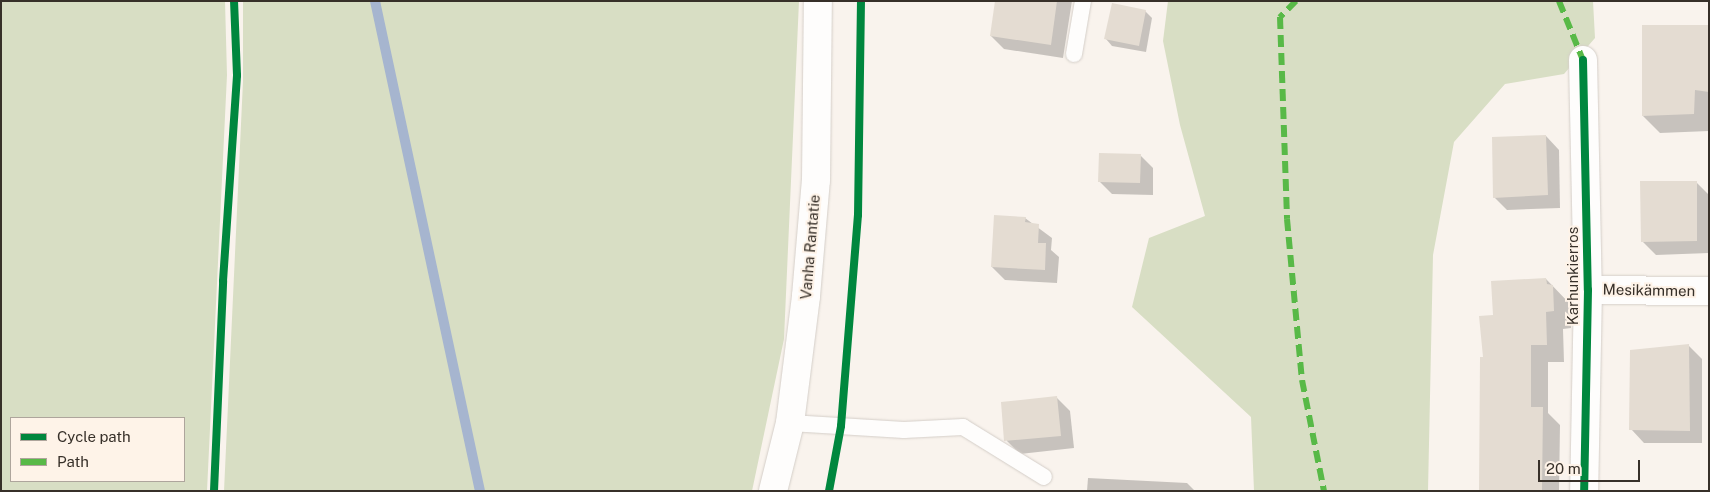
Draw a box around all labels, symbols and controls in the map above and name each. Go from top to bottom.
street label: Vanha Rantatie [796,194,824,300]
street label: Karhunkierros [1564,227,1582,325]
street label: Mesikämmen [1603,280,1695,300]
legend [10,417,185,482]
text: Cycle path [57,428,131,445]
scale bar [1540,450,1642,482]
text: Path [57,453,89,470]
text: 20 m [1546,460,1581,477]

